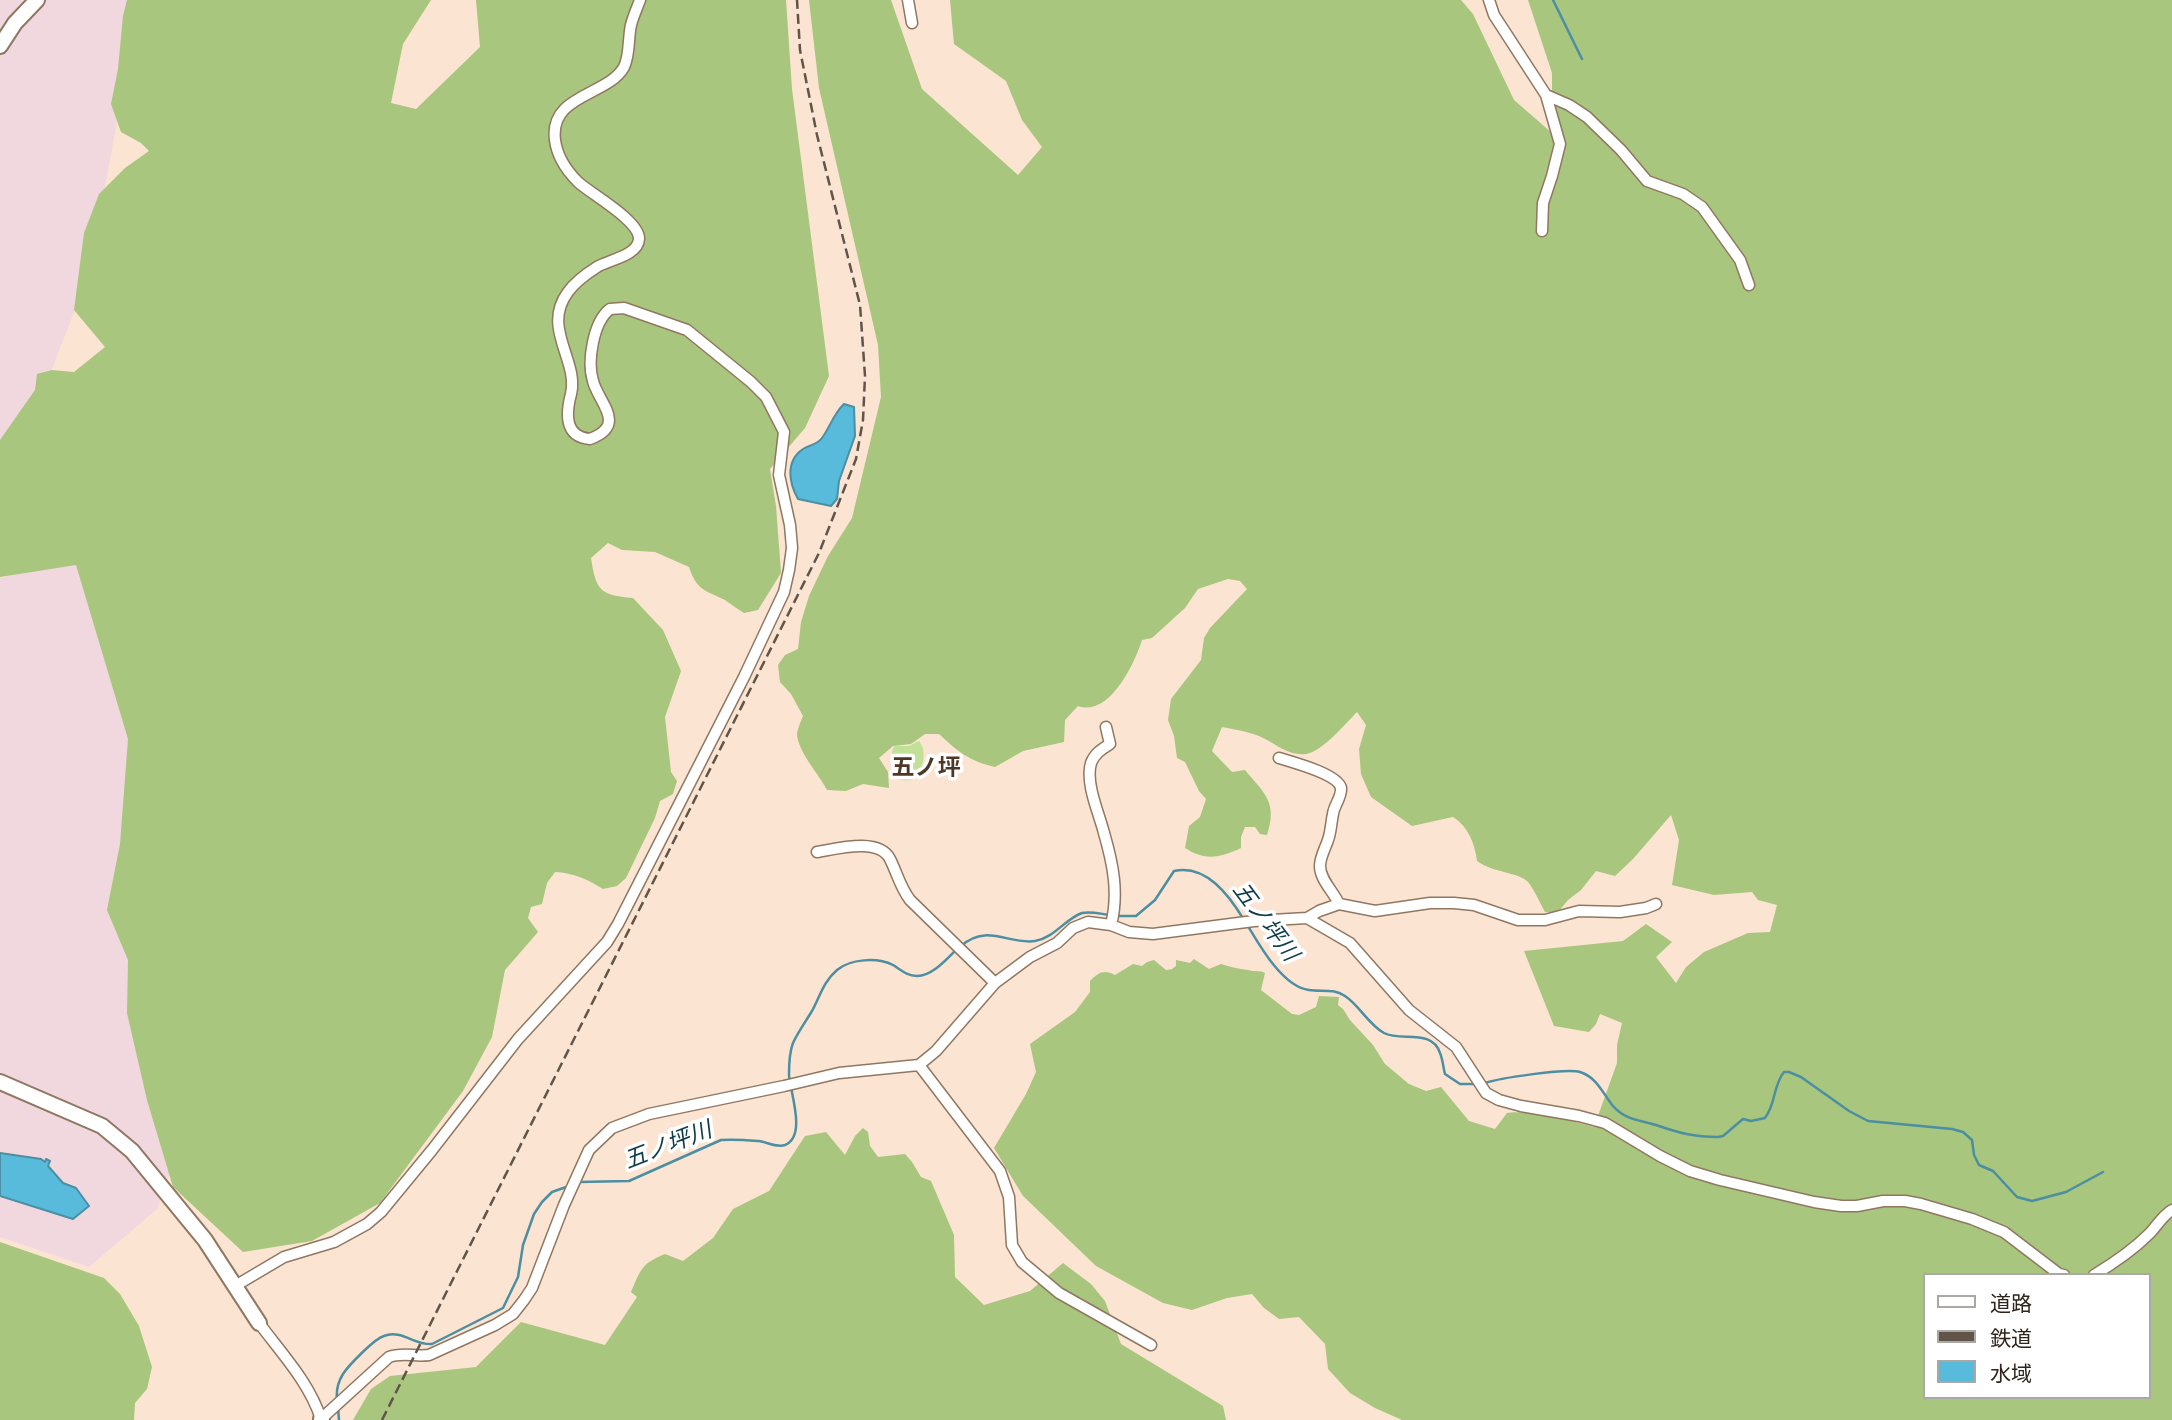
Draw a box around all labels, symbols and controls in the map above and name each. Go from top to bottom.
district label: 五ノ坪 [892,754,960,782]
water label: 五ノ坪川 [1226,877,1304,967]
water label: 五ノ坪川 [620,1117,716,1175]
legend [1924,1273,2151,1399]
text: 道路 [1990,1292,2032,1316]
text: 鉄道 [1990,1327,2032,1351]
text: 水域 [1990,1362,2032,1386]

